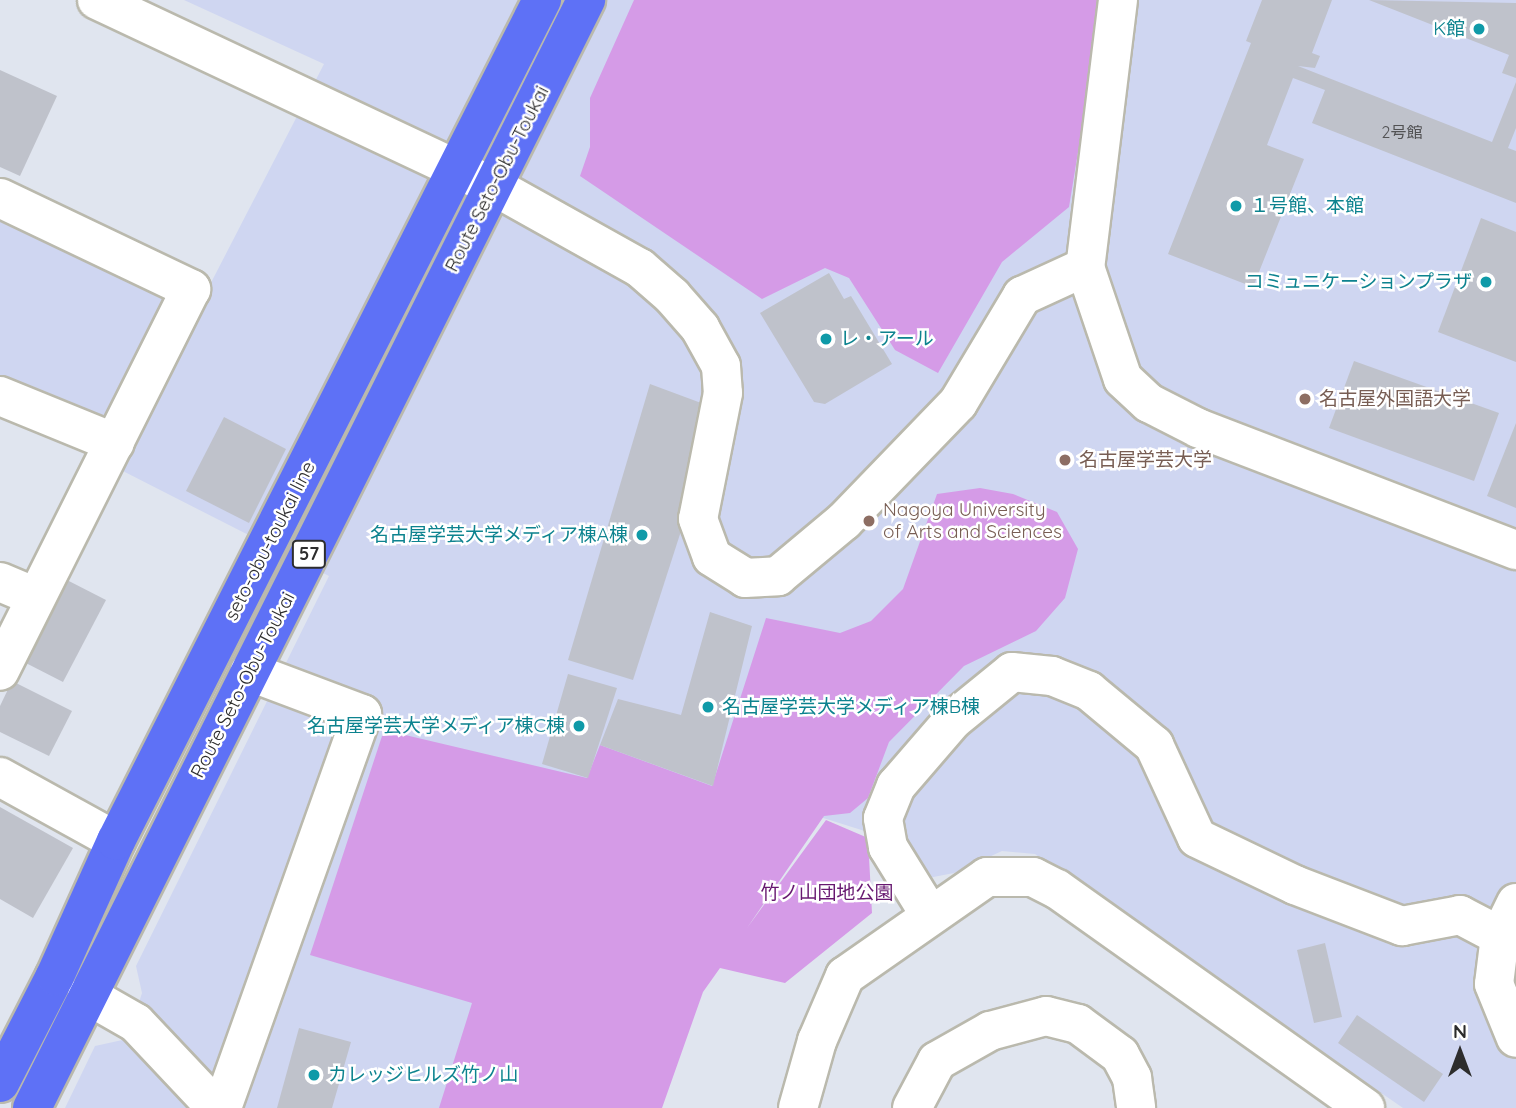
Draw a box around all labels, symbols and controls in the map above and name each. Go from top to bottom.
place label: K館 [1433,18,1465,40]
marker: K館 [1471,21,1487,37]
street label: Route Seto-Obu-Toukai [440,82,554,276]
house number: 2号館 [1382,122,1422,142]
place label: １号館、本館 [1250,195,1364,217]
marker: １号館、本館 [1228,198,1244,214]
place label: コミュニケーションプラザ [1244,271,1472,293]
marker: コミュニケーションプラザ [1478,274,1494,290]
place label: レ・アール [840,328,934,350]
marker: レ・アール [818,331,834,347]
place label: 名古屋外国語大学 [1319,388,1471,410]
marker: 名古屋外国語大学 [1297,391,1313,407]
place label: 名古屋学芸大学 [1079,449,1212,471]
marker: 名古屋学芸大学 [1057,452,1073,468]
street label: seto-obu-toukai line [220,458,320,624]
place label: Nagoya University of Arts and Sciences [883,499,1062,543]
marker: Nagoya University of Arts and Sciences [861,513,877,529]
place label: 名古屋学芸大学メディア棟A棟 [369,524,628,546]
marker: 名古屋学芸大学メディア棟A棟 [634,527,650,543]
road number: 57 [292,540,326,568]
street label: Route Seto-Obu-Toukai [186,588,300,782]
place label: 名古屋学芸大学メディア棟B棟 [722,696,981,718]
marker: 名古屋学芸大学メディア棟B棟 [700,699,716,715]
place label: 名古屋学芸大学メディア棟C棟 [306,715,565,737]
marker: 名古屋学芸大学メディア棟C棟 [571,718,587,734]
park label: 竹ノ山団地公園 [761,882,893,904]
north arrow [1425,1017,1495,1087]
text: N [1453,1019,1467,1043]
place label: カレッジヒルズ竹ノ山 [328,1064,518,1086]
marker: カレッジヒルズ竹ノ山 [306,1067,322,1083]

